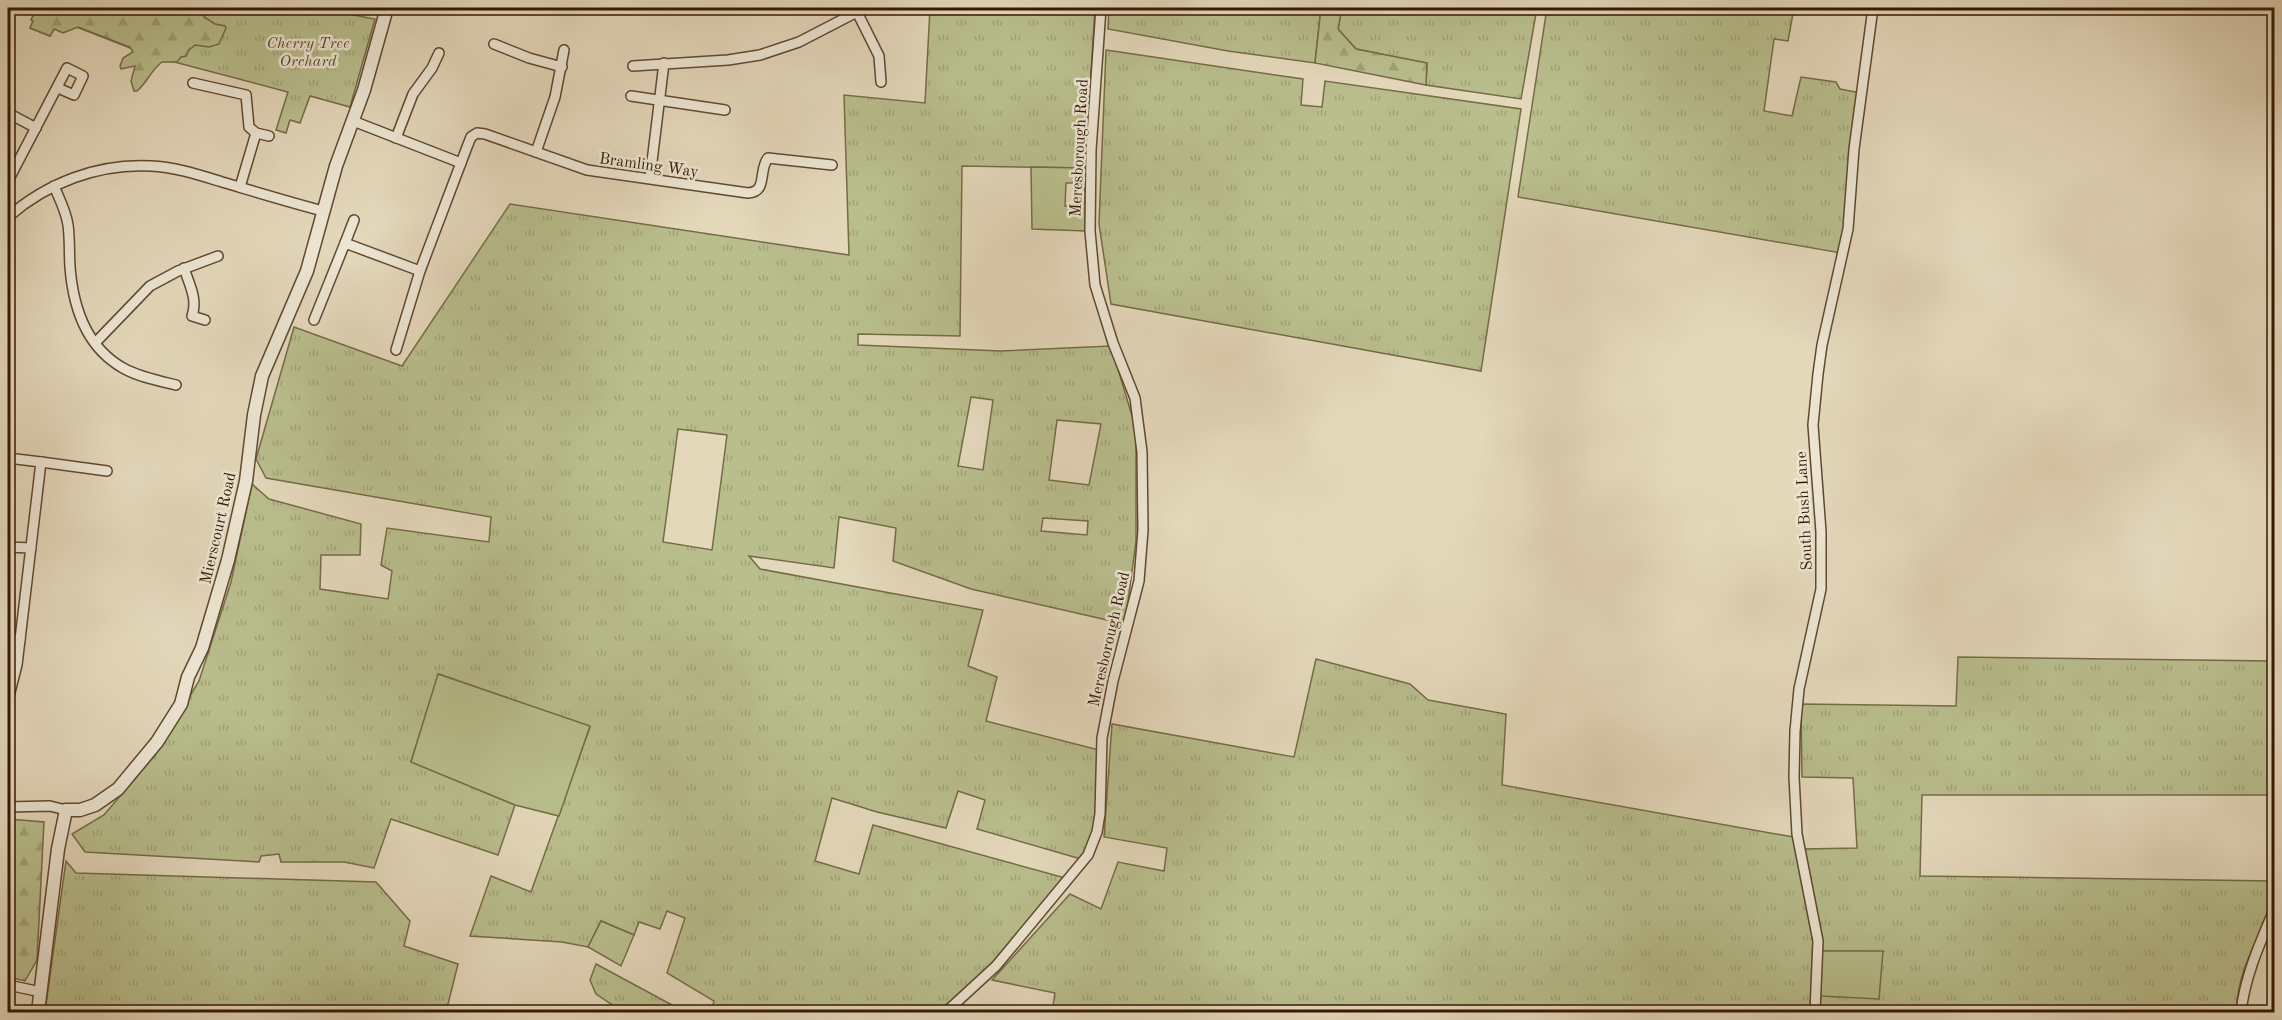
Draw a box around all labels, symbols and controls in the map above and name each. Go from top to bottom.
park label: Cherry Tree Orchard [267,36,350,70]
street label: Meresborough Road [1068,79,1092,218]
street label: Bramling Way [598,151,700,181]
street label: South Bush Lane [1794,451,1816,571]
street label: Mierscourt Road [198,471,240,586]
street label: Meresborough Road [1087,570,1133,709]

